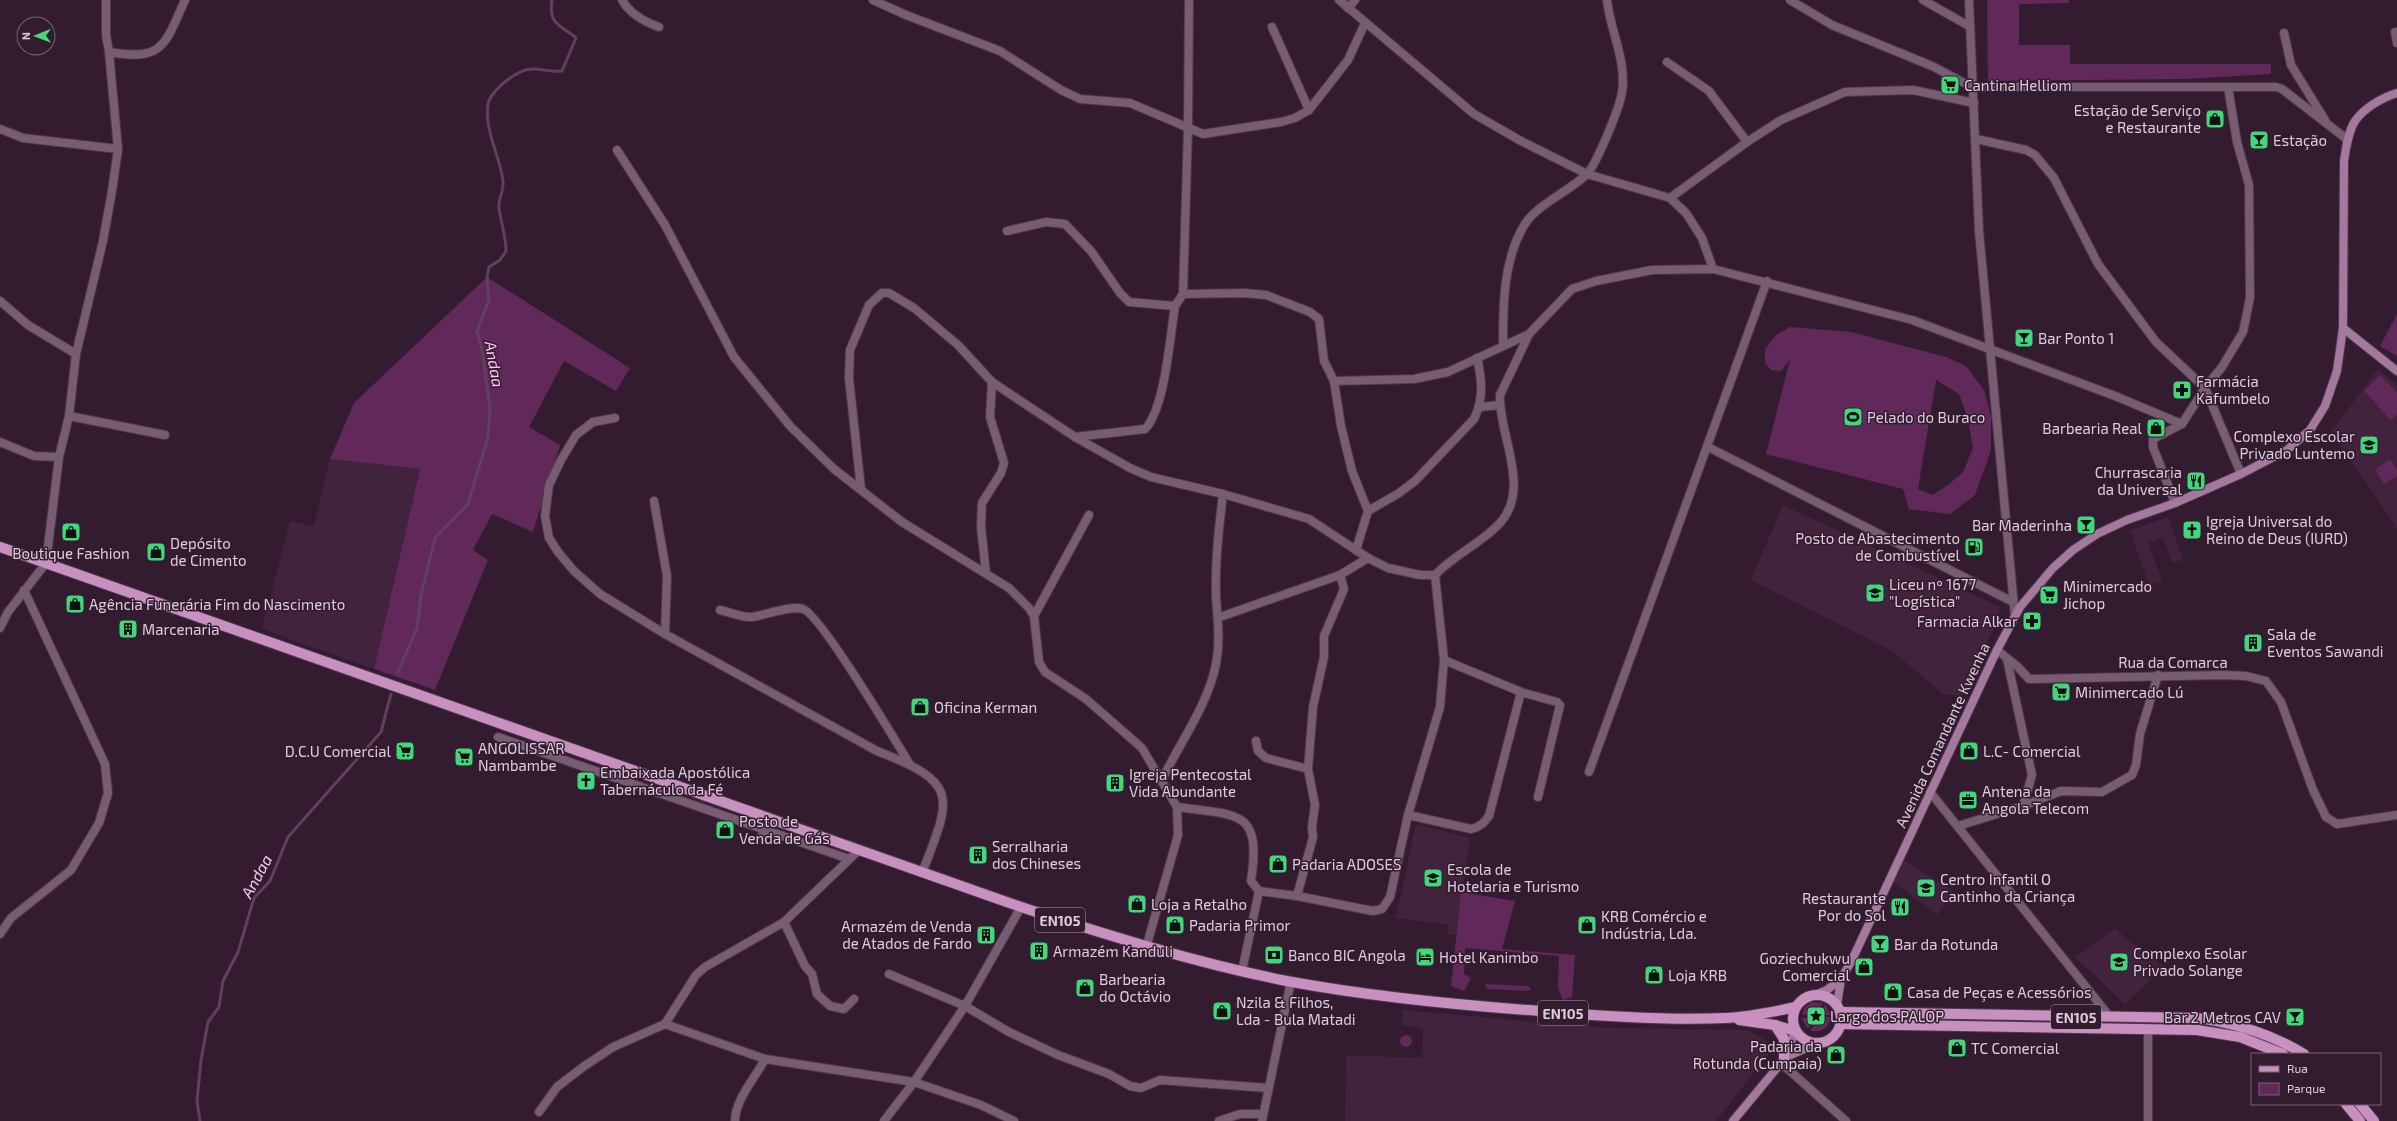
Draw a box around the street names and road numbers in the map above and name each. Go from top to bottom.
street label: Avenida Comandante Kwenha [1891,640,1993,830]
street label: Rua da Comarca [2118,653,2228,671]
road number: EN105 [1035,908,1085,932]
road number: EN105 [1538,1001,1588,1025]
road number: EN105 [2051,1005,2101,1029]

